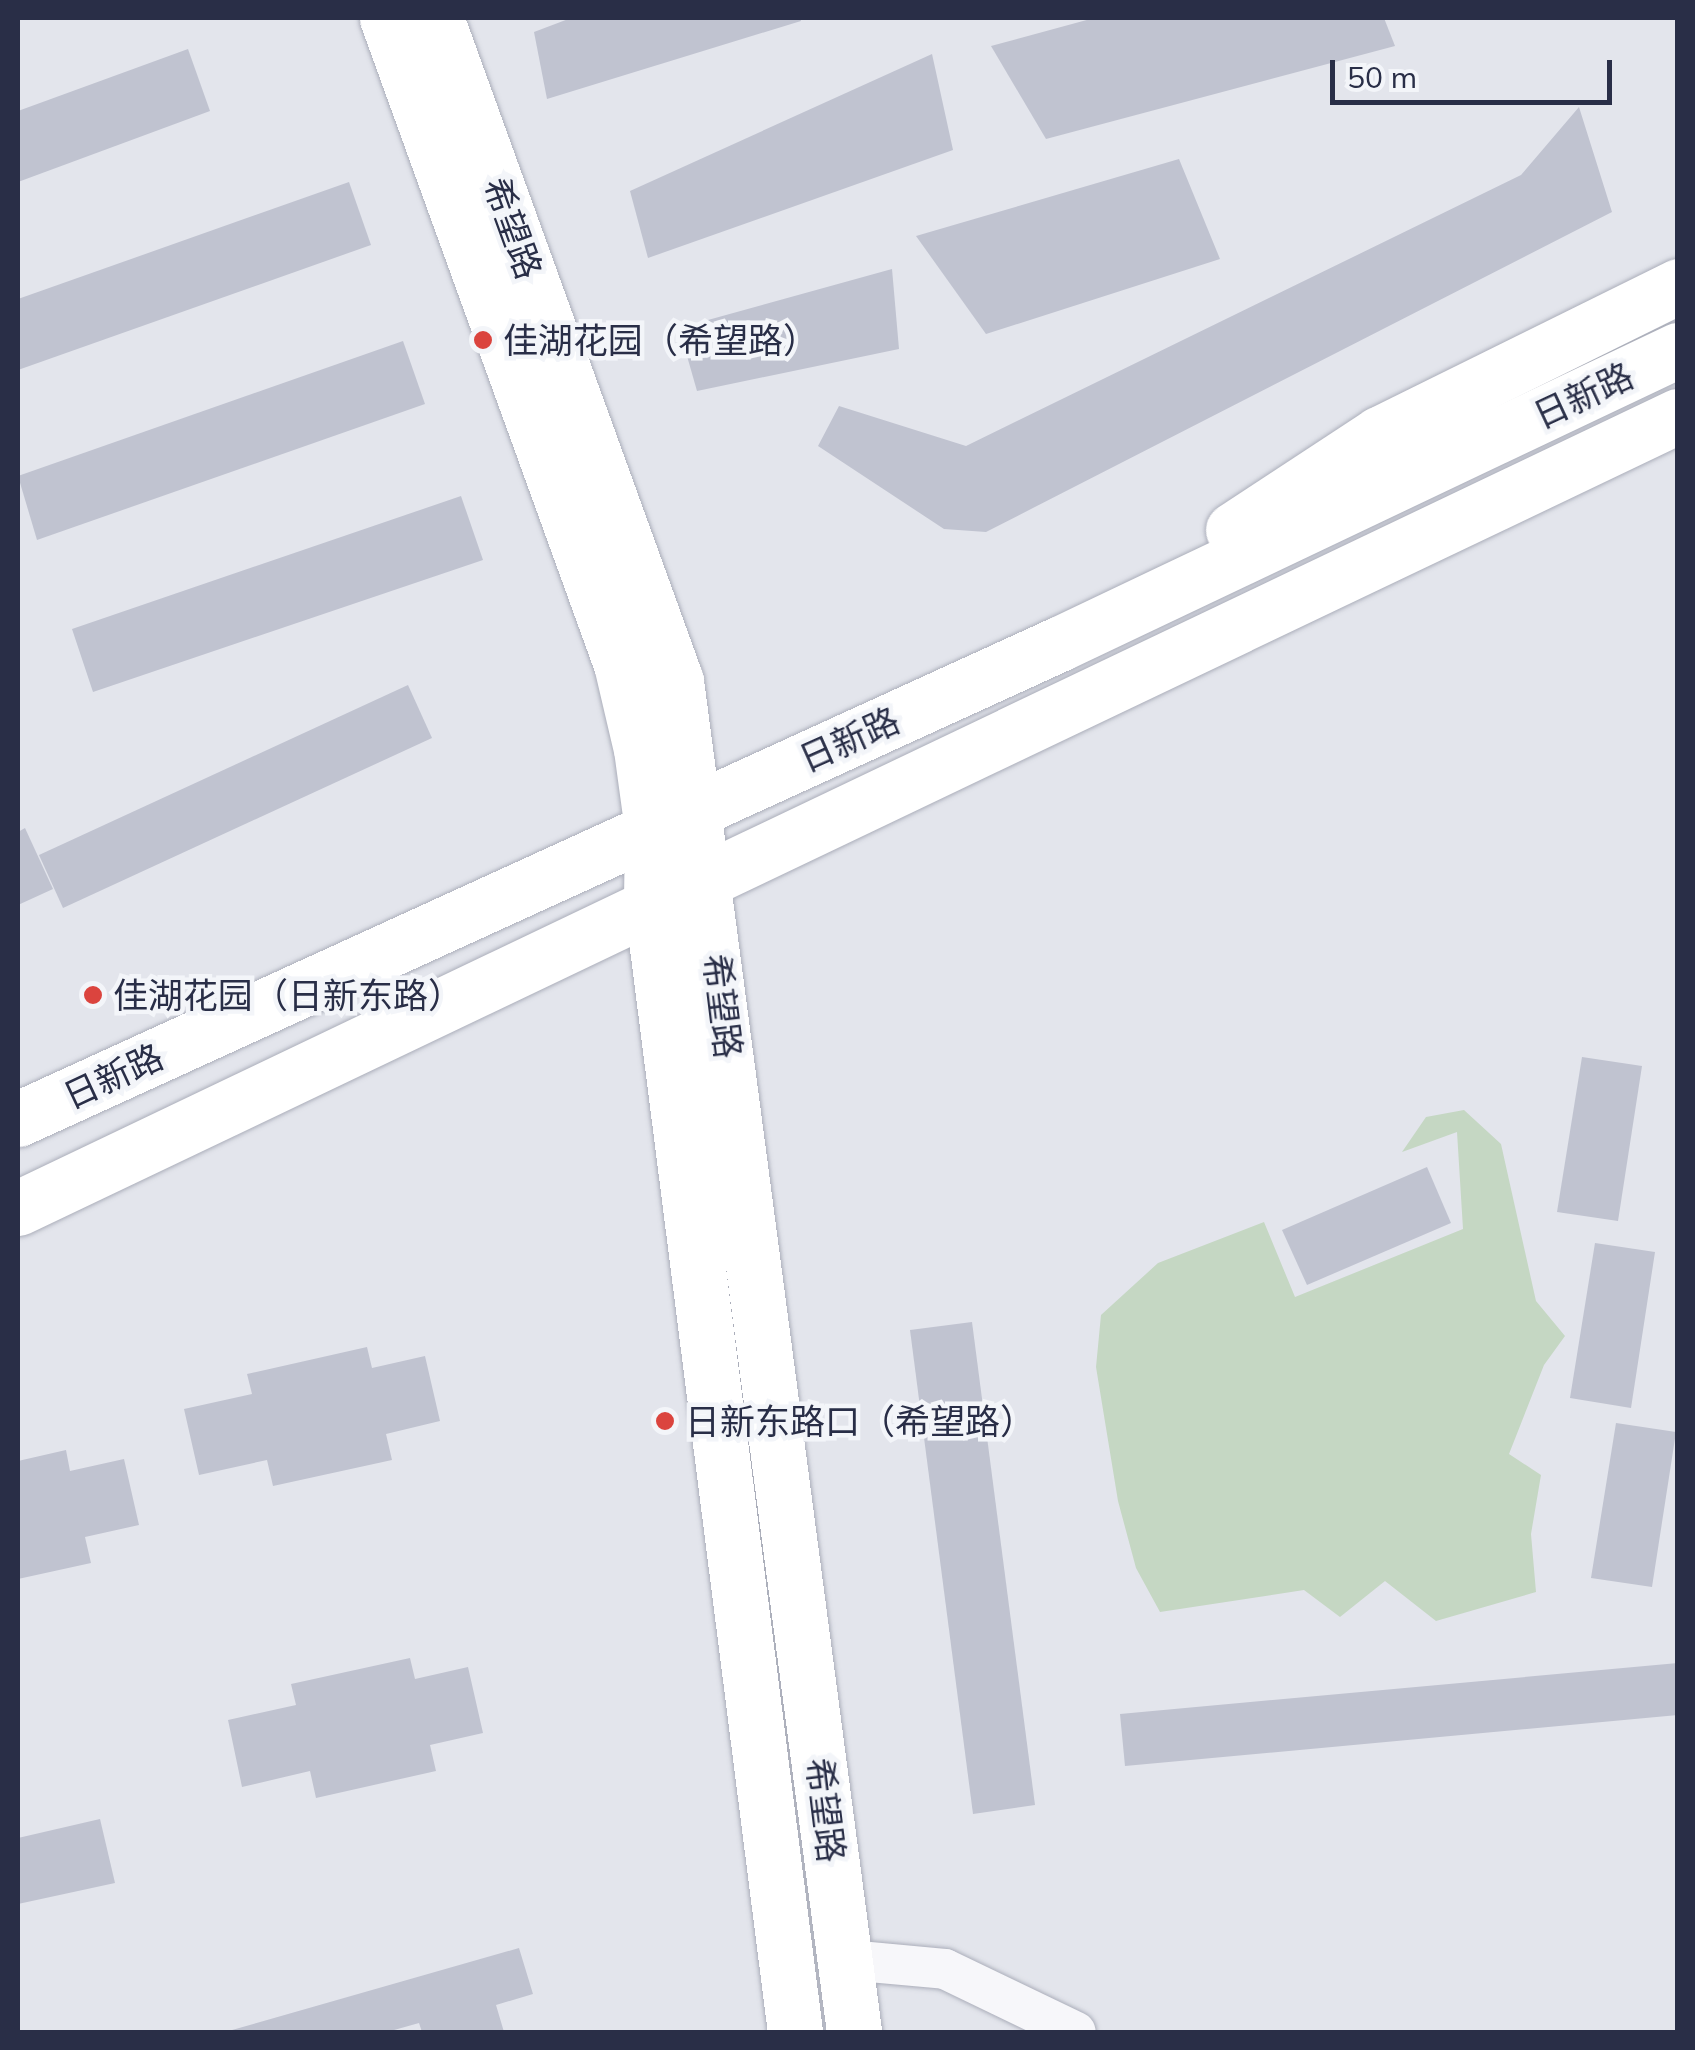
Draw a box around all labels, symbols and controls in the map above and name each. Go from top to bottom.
scale bar [1335,40,1618,102]
text: 50 m [1347,58,1417,96]
street label: 希望路 [475,171,551,285]
place label: 佳湖花园（希望路） [503,319,818,361]
marker: 佳湖花园（希望路） [472,329,494,351]
street label: 日新路 [1527,354,1639,436]
street label: 日新路 [792,698,906,780]
street label: 希望路 [696,951,750,1061]
place label: 佳湖花园（日新东路） [113,974,463,1016]
marker: 佳湖花园（日新东路） [82,984,104,1006]
street label: 日新路 [57,1035,169,1117]
place label: 日新东路口（希望路） [685,1400,1035,1442]
marker: 日新东路口（希望路） [654,1410,676,1432]
street label: 希望路 [799,1755,853,1865]

